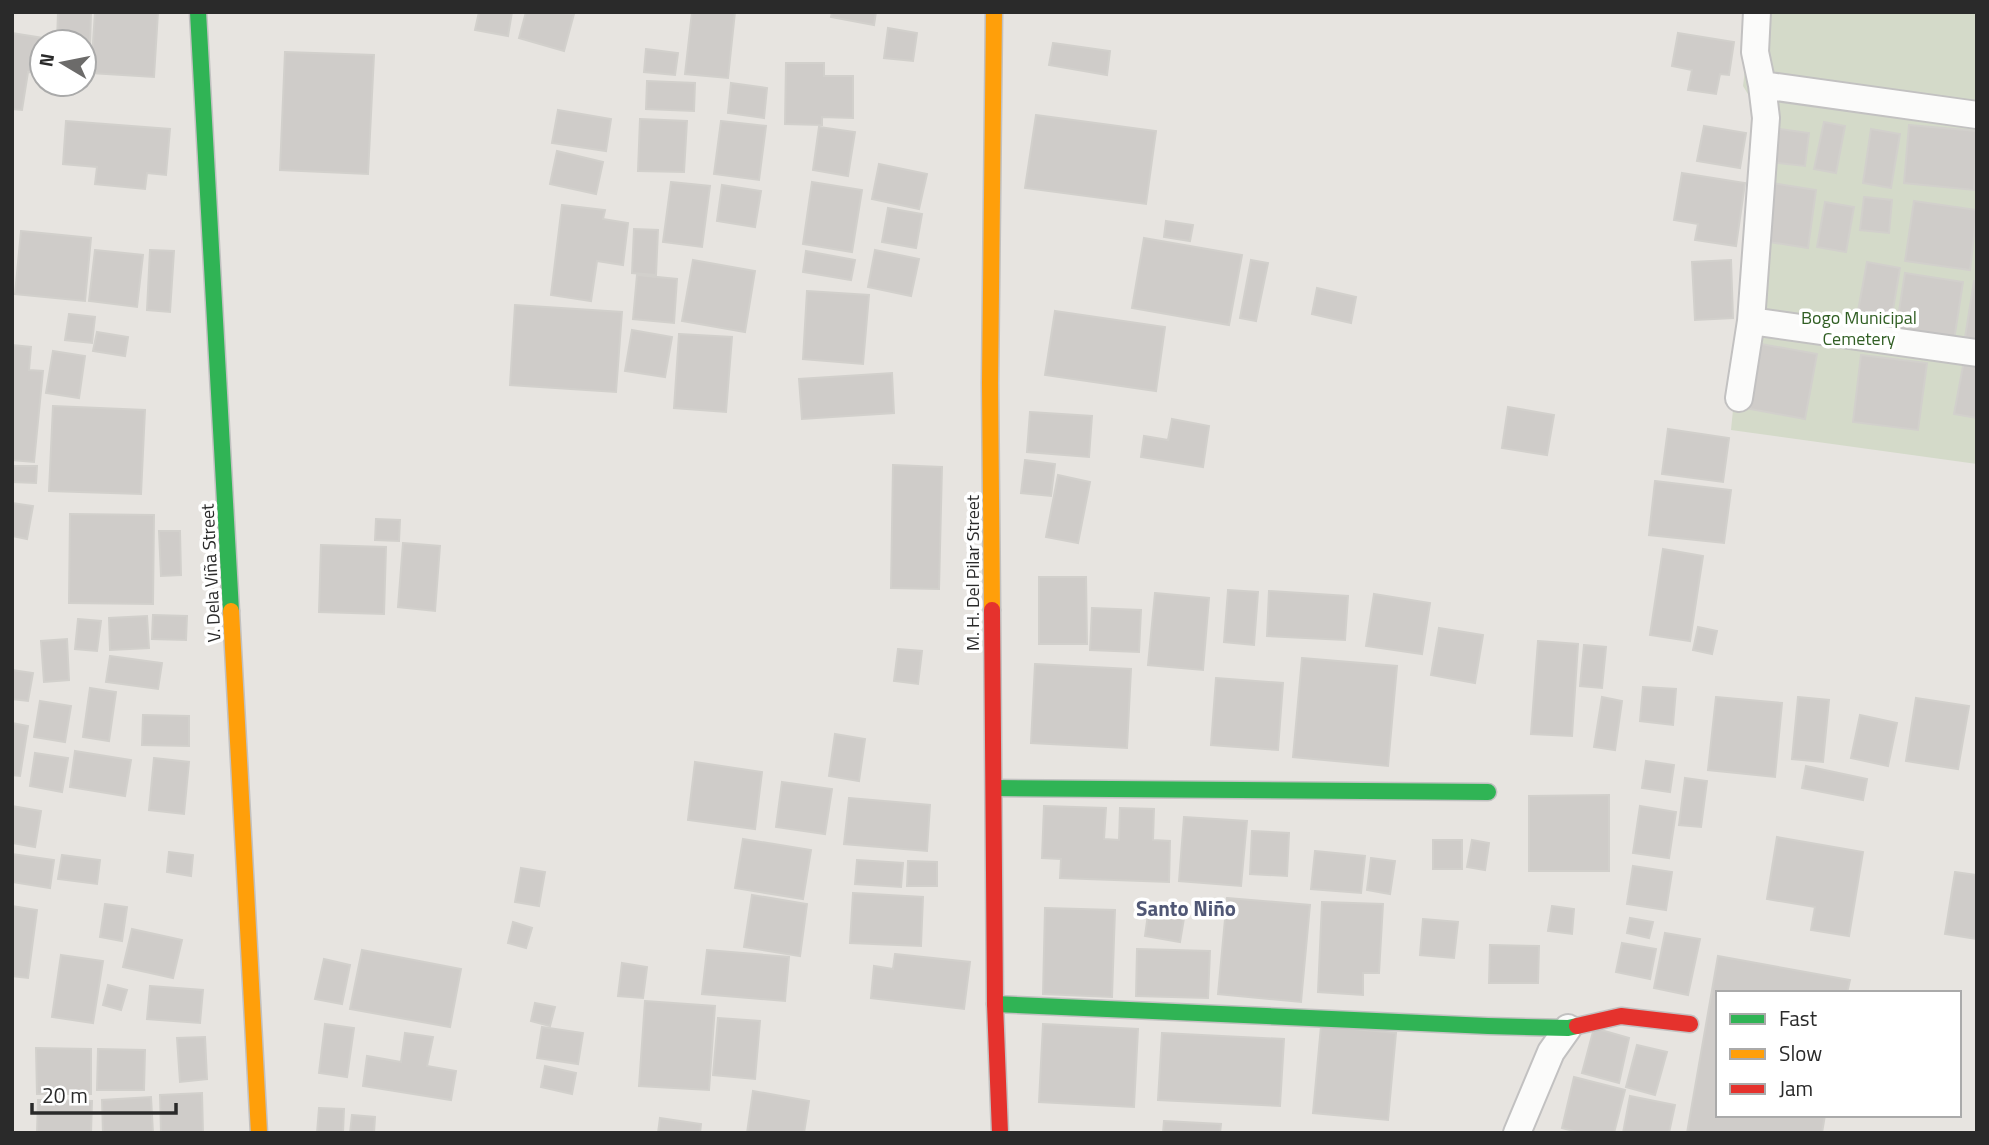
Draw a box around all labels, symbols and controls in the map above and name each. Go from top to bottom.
north arrow [28,28,98,98]
text: N [30,51,61,69]
park label: Bogo Municipal Cemetery [1801,304,1917,352]
street label: M. H. Del Pilar Street [959,494,986,651]
street label: V. Dela Viña Street [193,502,228,643]
district label: Santo Niño [1136,892,1236,924]
legend [1716,991,1961,1117]
text: Fast [1779,1002,1818,1034]
text: Slow [1779,1037,1822,1069]
scale bar [32,1072,175,1116]
text: Jam [1779,1072,1813,1104]
text: 20 m [42,1079,88,1111]

